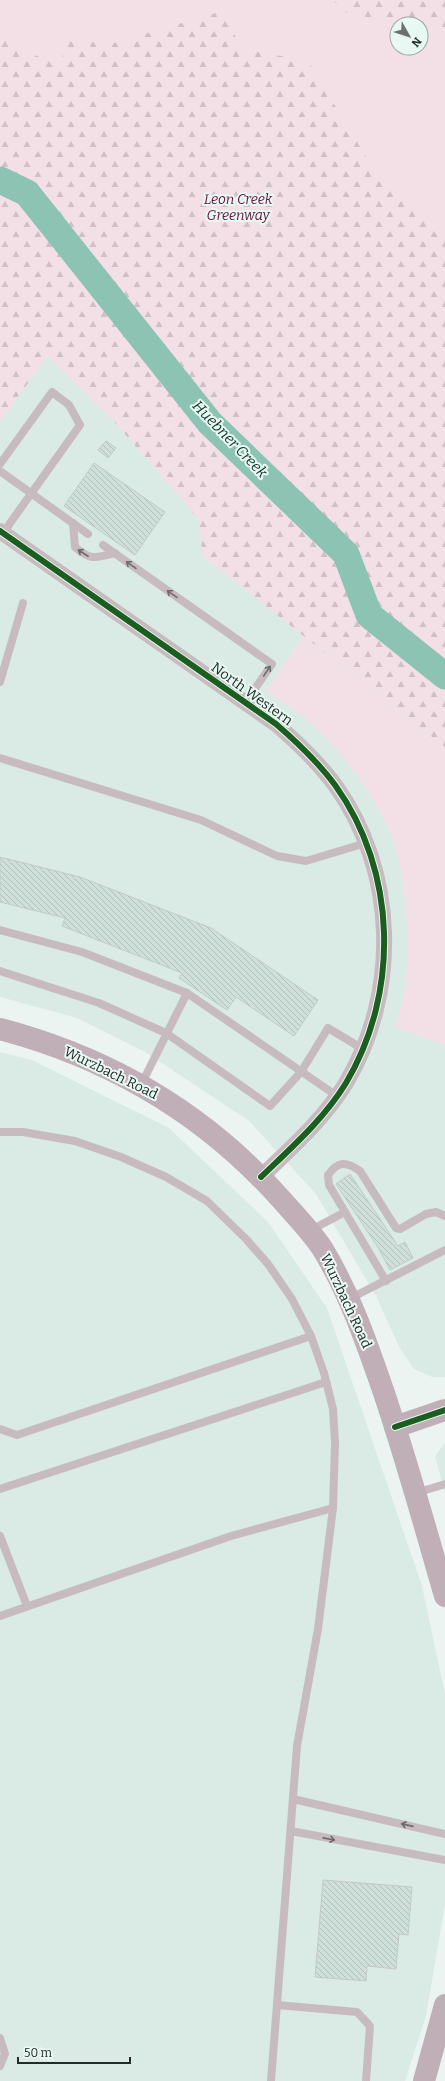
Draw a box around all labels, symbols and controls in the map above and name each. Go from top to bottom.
north arrow [389,16,429,56]
text: N [408,35,424,50]
park label: Leon Creek Greenway [204,191,273,224]
water label: Huebner Creek [189,397,272,482]
one-way arrow [78,549,89,557]
one-way arrow [126,561,137,569]
one-way arrow [167,590,178,598]
street label: North Western [208,659,296,729]
one-way arrow [263,665,271,676]
street label: Wurzbach Road [61,1043,161,1103]
street label: Wurzbach Road [317,1251,375,1351]
one-way arrow [401,1821,414,1829]
one-way arrow [322,1835,335,1843]
scale bar [18,2039,130,2065]
text: 50 m [24,2046,53,2060]

